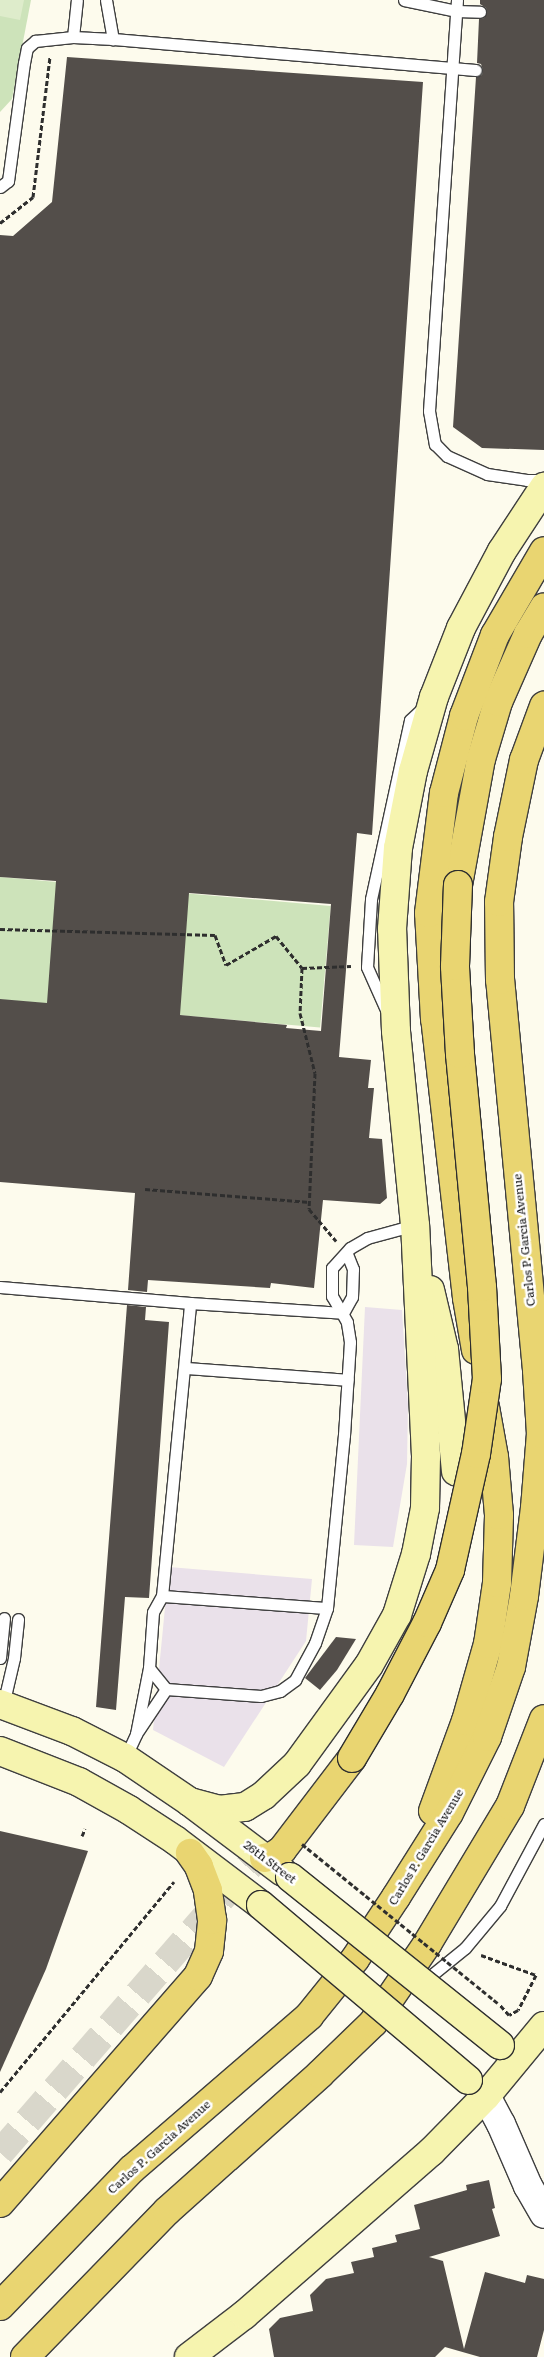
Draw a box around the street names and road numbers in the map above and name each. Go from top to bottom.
street label: Carlos P. Garcia Avenue [510,1173,538,1307]
street label: Carlos P. Garcia Avenue [385,1786,467,1908]
street label: 26th Street [241,1838,299,1886]
street label: Carlos P. Garcia Avenue [105,2097,213,2197]

